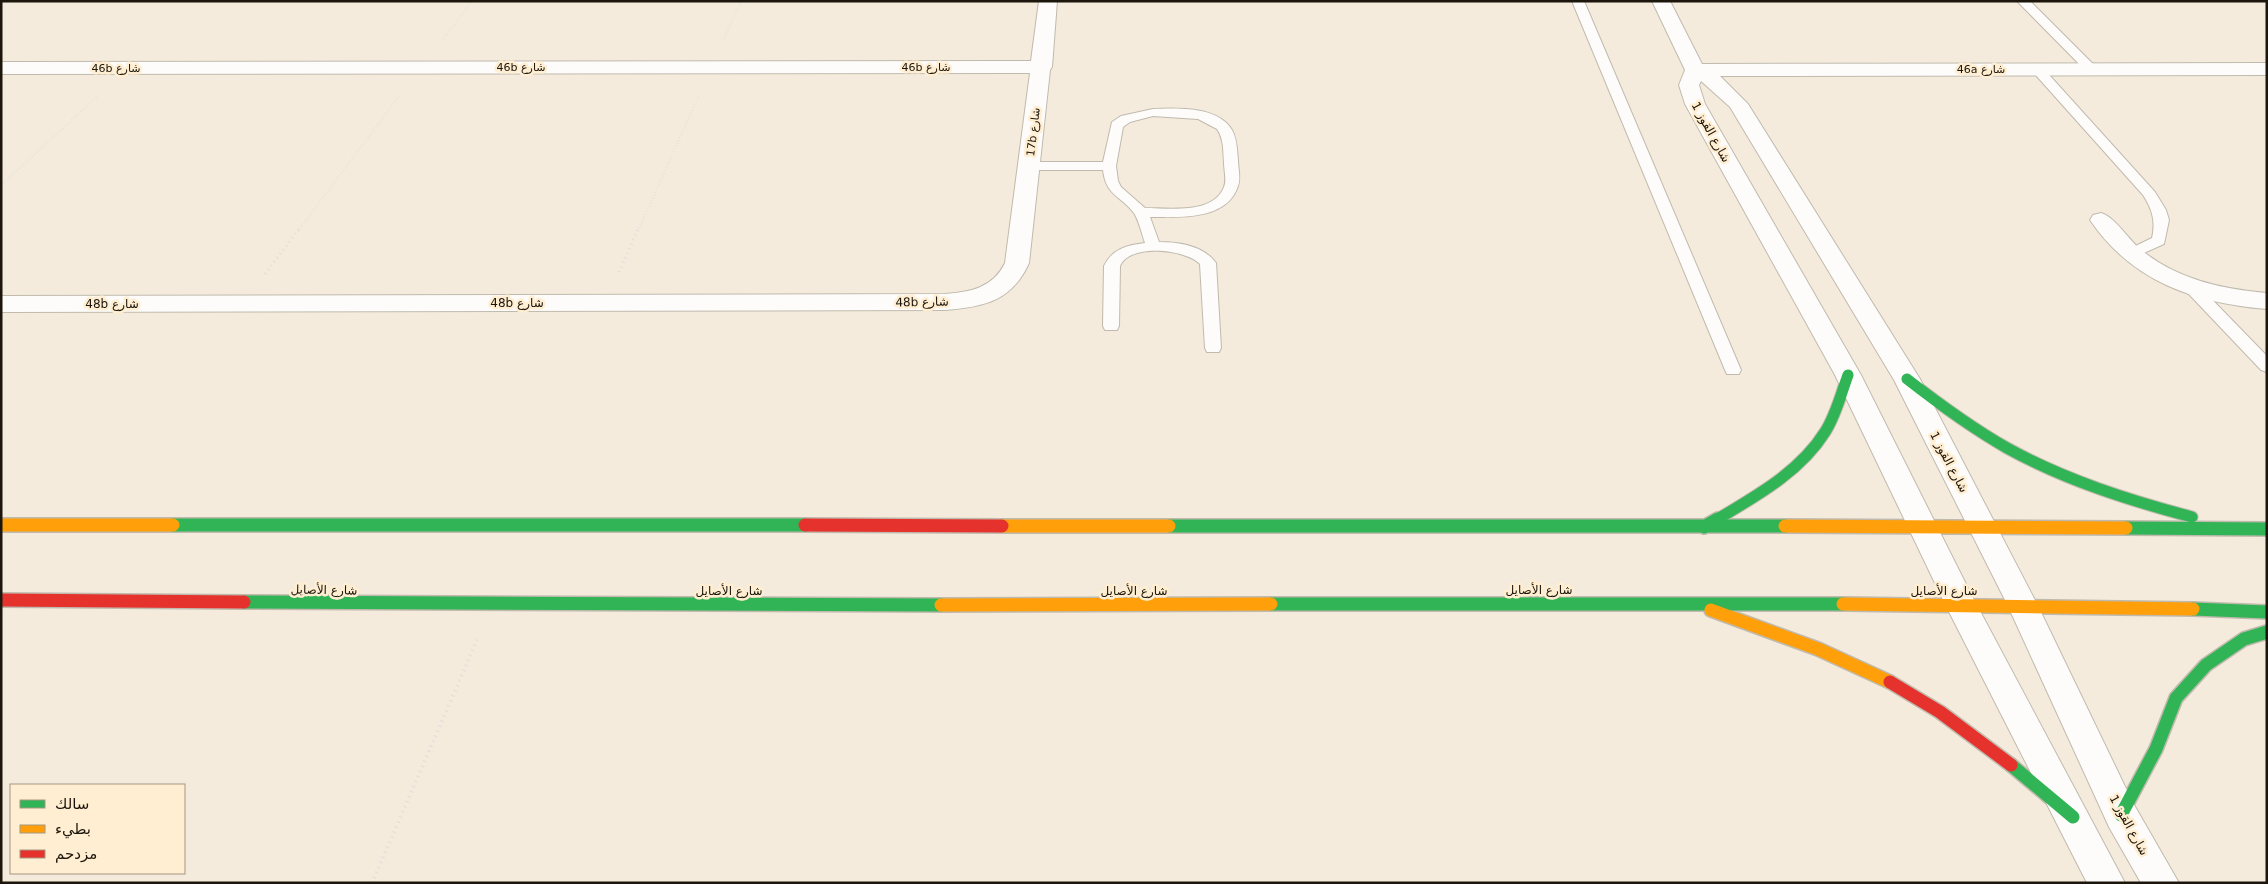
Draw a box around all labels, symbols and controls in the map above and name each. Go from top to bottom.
street label: 46b شارع [497,61,545,74]
street label: 46b شارع [902,61,950,74]
street label: 46b شارع [92,62,140,75]
street label: 46a شارع [1957,63,2005,76]
street label: شارع القوز 1 [1688,99,1733,165]
street label: 17b شارع [1024,107,1043,157]
street label: 48b شارع [895,295,949,310]
street label: 48b شارع [490,296,544,311]
street label: 48b شارع [85,297,139,312]
street label: شارع القوز 1 [1926,429,1971,495]
street label: شارع الأصايل [290,581,358,599]
street label: شارع الأصايل [1506,582,1572,598]
street label: شارع الأصايل [696,583,762,599]
street label: شارع الأصايل [1101,583,1167,599]
street label: شارع الأصايل [1911,583,1977,599]
legend [10,784,185,874]
street label: شارع القوز 1 [2106,792,2151,858]
text: سالك [55,795,89,813]
text: بطيء [55,820,91,839]
text: مزدحم [55,845,97,863]

